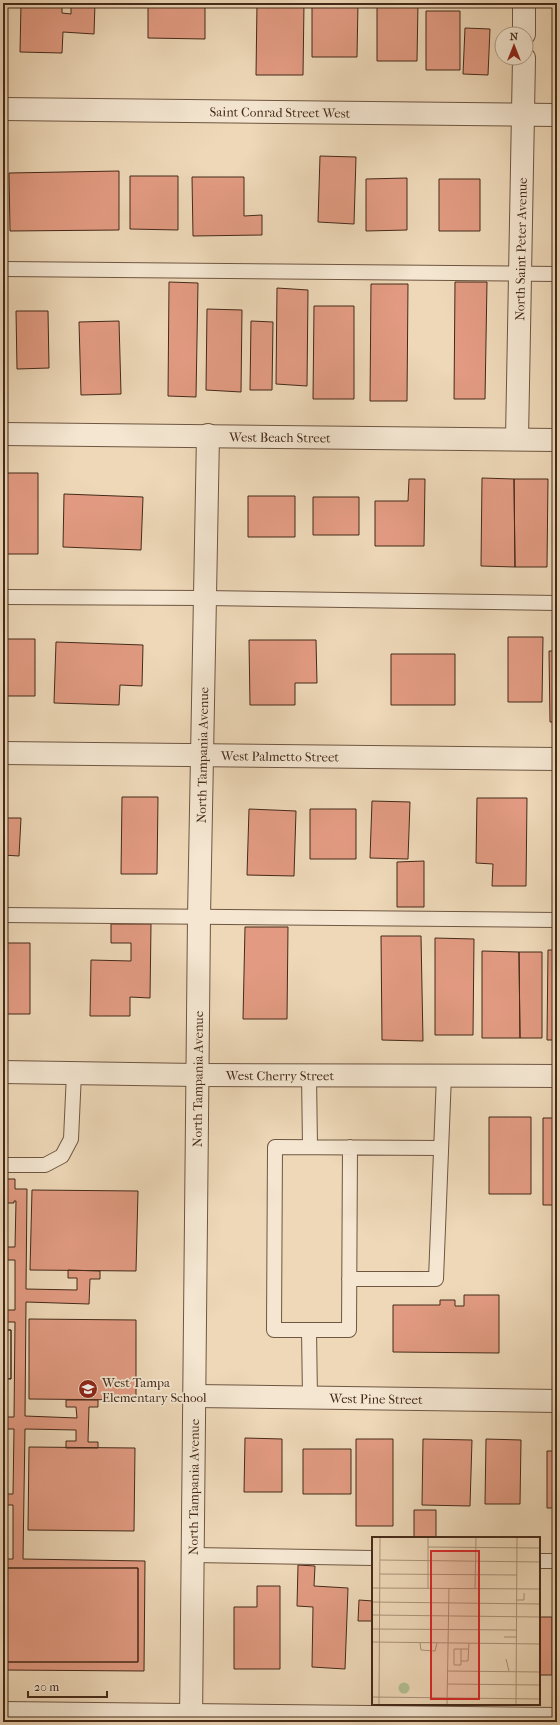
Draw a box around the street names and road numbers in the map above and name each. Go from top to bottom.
street label: Saint Conrad Street West [210,104,351,120]
street label: North Saint Peter Avenue [512,177,529,321]
street label: West Beach Street [228,429,331,445]
street label: North Tampania Avenue [193,686,211,823]
street label: West Palmetto Street [220,748,340,764]
street label: North Tampania Avenue [189,1010,206,1147]
street label: West Cherry Street [225,1068,334,1083]
street label: West Pine Street [328,1390,423,1407]
street label: North Tampania Avenue [185,1418,202,1555]

